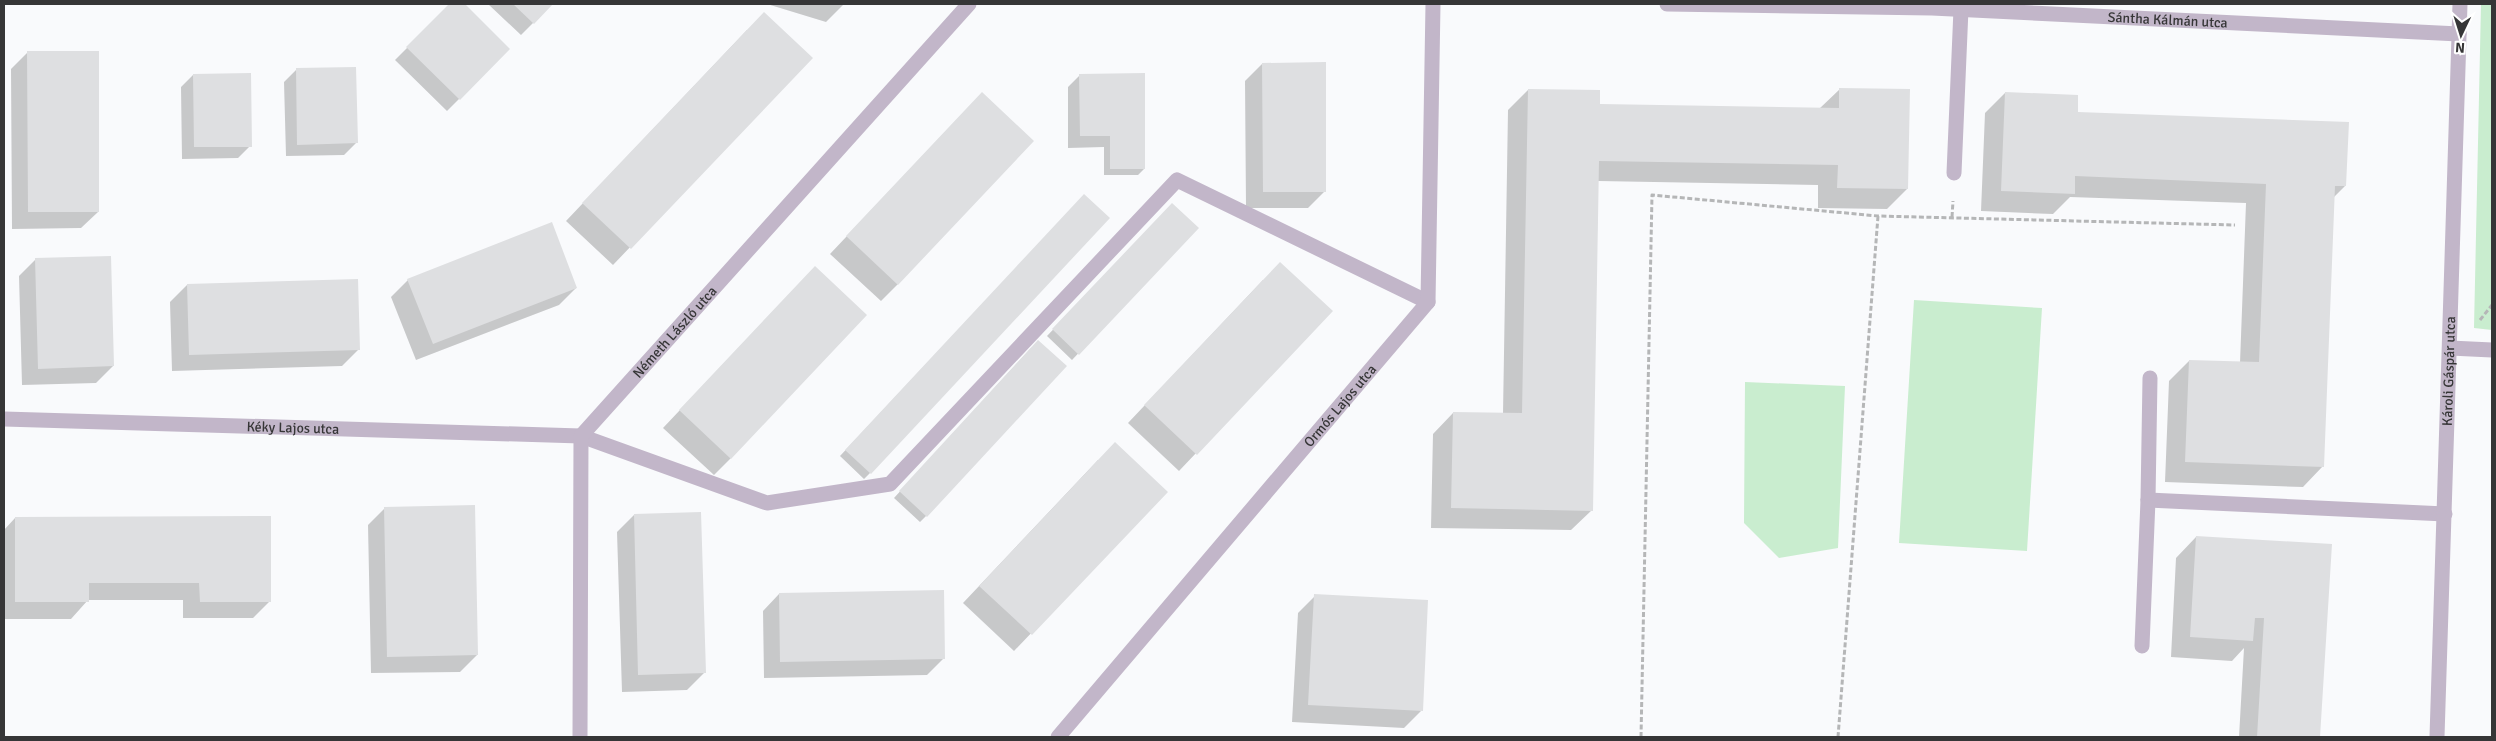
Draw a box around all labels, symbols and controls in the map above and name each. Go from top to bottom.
street label: Sántha Kálmán utca [2107,8,2228,31]
north arrow [2436,10,2486,60]
text: N [2455,39,2466,56]
street label: Németh László utca [629,282,720,381]
street label: Károli Gáspár utca [2438,316,2459,426]
street label: Ormós Lajos utca [1300,361,1380,450]
street label: Kéky Lajos utca [246,418,339,437]

